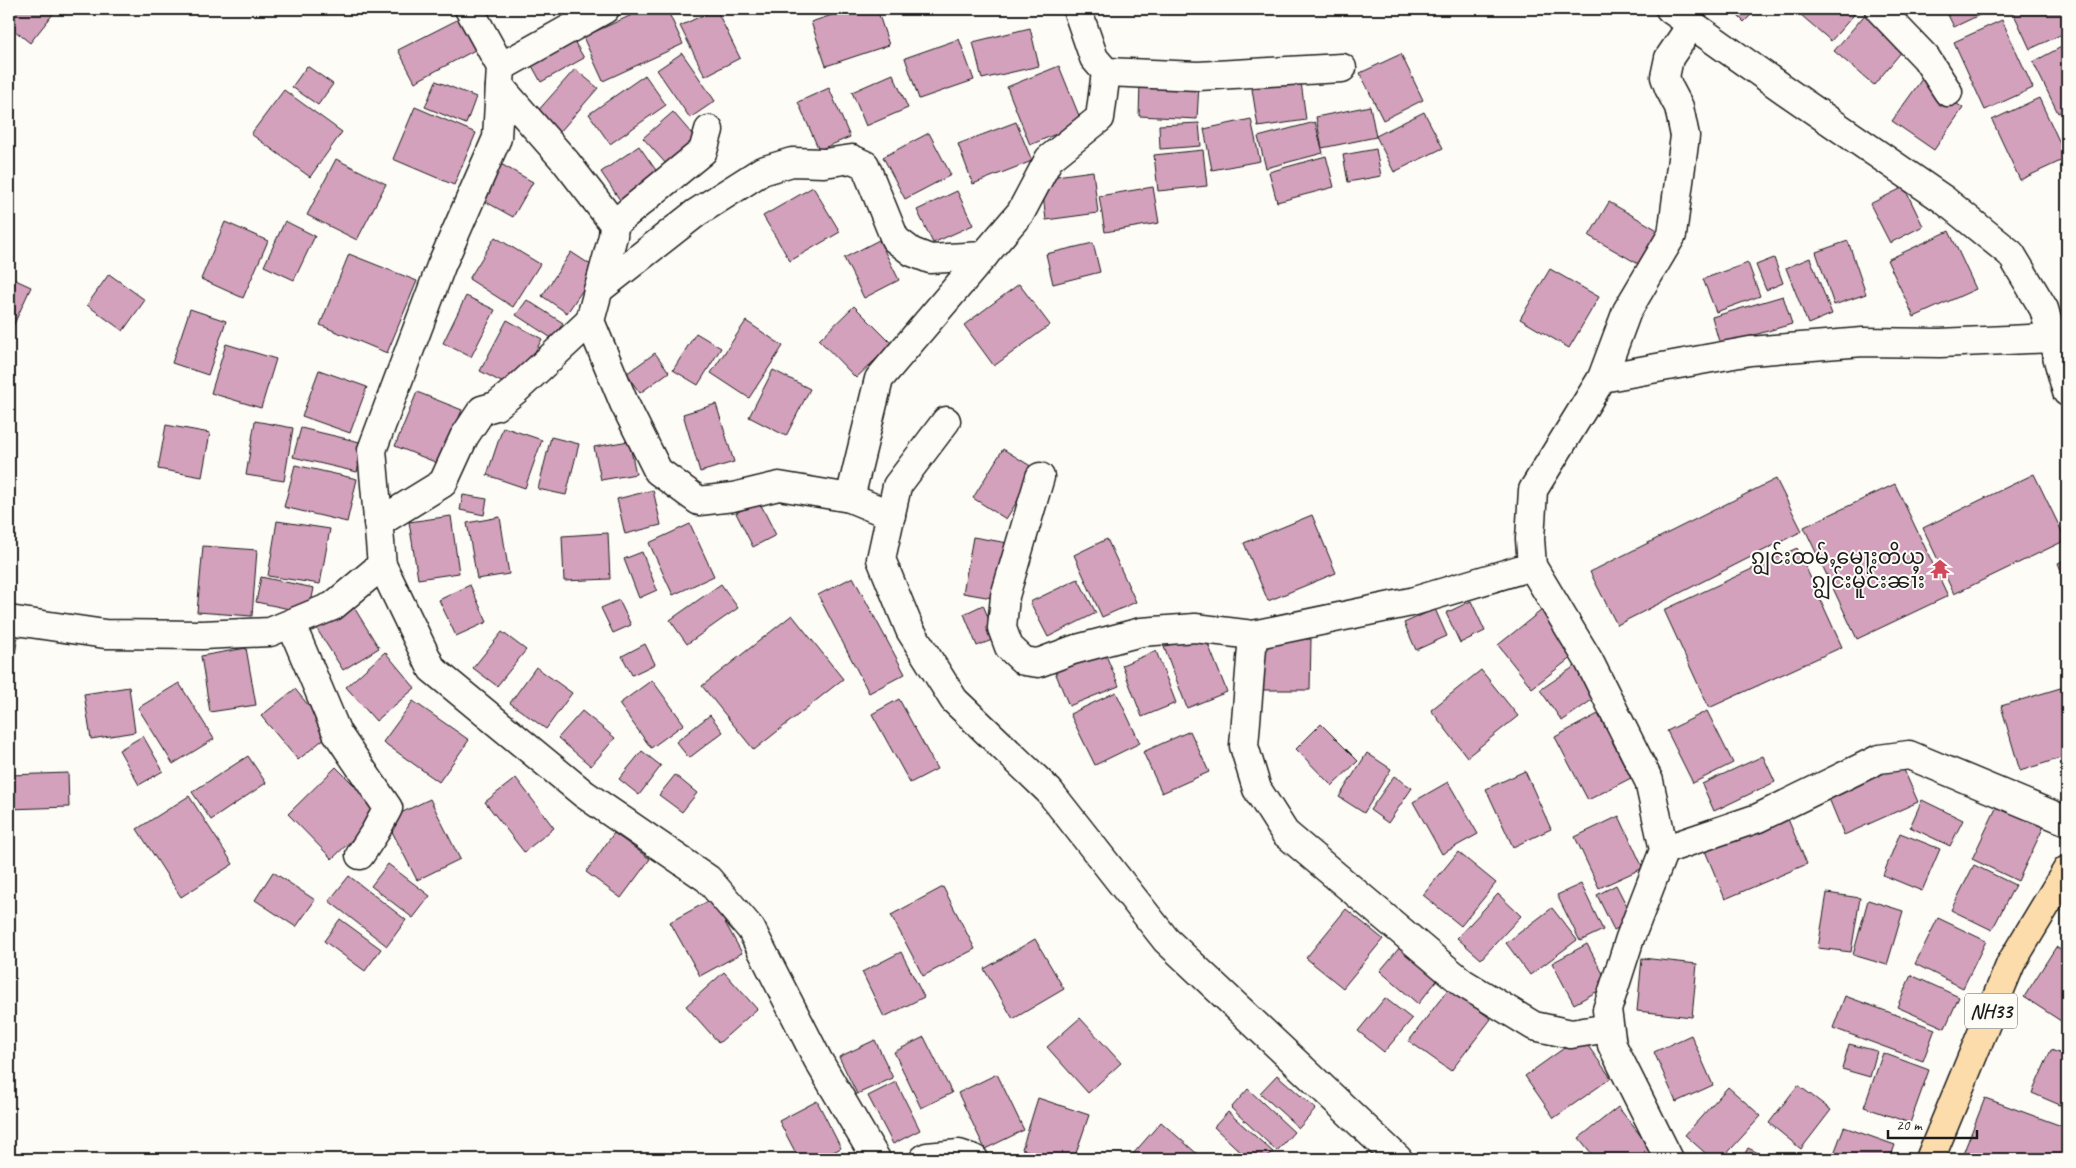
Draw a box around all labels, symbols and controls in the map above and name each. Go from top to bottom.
place label: ၵျွင်းထမ်ႇမေႃးတိယ ၵျွင်းမိူင်းၼၢႆး [1751,541,1925,600]
temple icon: ၵျွင်းထမ်ႇမေႃးတိယ ၵျွင်းမိူင်းၼၢႆး [1929,558,1951,580]
road number: NH33 [1965,994,2017,1028]
scale bar [1888,1108,1977,1140]
text: 20 m [1896,1116,1923,1135]

